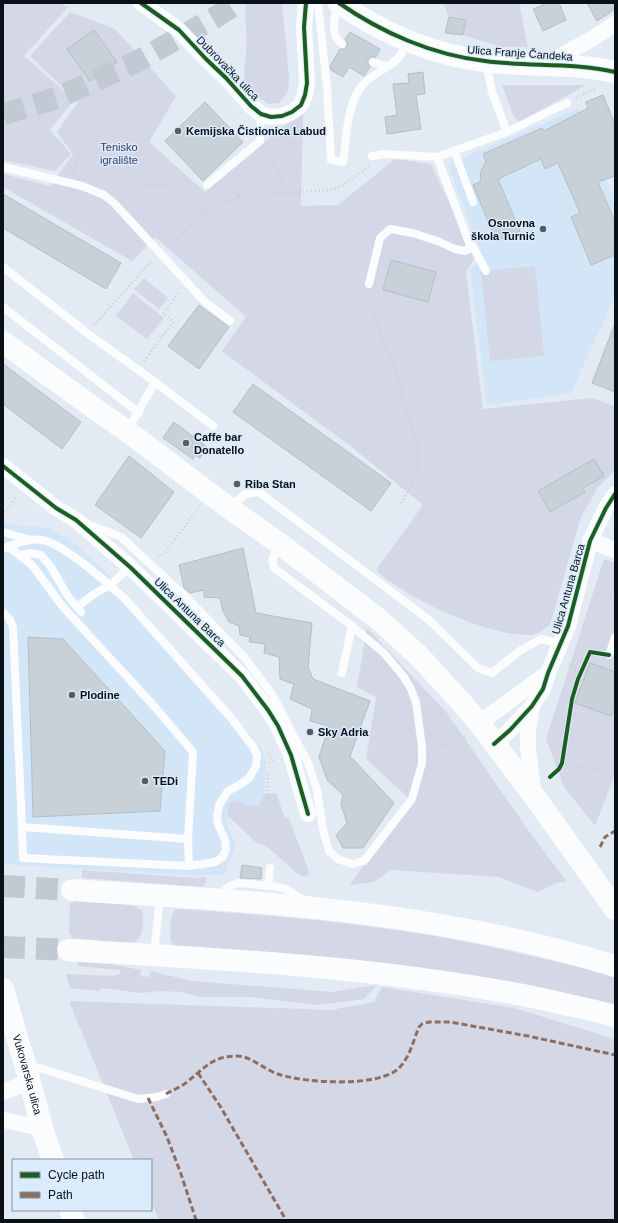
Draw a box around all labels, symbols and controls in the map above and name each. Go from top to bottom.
street label: Dubrovačka ulica [194,33,262,103]
street label: Ulica Franje Čandeka [467,43,574,63]
place label: Kemijska Čistionica Labud [186,125,326,137]
marker: Kemijska Čistionica Labud [173,126,183,136]
park label: Tenisko igralište [100,141,138,166]
place label: Osnovna škola Turnić [471,217,536,242]
marker: Osnovna škola Turnić [538,224,548,234]
place label: Caffe bar Donatello [194,431,244,456]
marker: Caffe bar Donatello [181,438,191,448]
place label: Riba Stan [245,478,296,490]
marker: Riba Stan [232,479,242,489]
street label: Ulica Antuna Barca [549,542,587,636]
street label: Ulica Antuna Barca [152,575,228,649]
place label: Plodine [80,689,120,701]
marker: Plodine [67,690,77,700]
place label: Sky Adria [318,726,369,738]
marker: Sky Adria [305,727,315,737]
place label: TEDi [153,775,178,787]
marker: TEDi [140,776,150,786]
street label: Vukovarska ulica [11,1033,45,1117]
legend [12,1159,152,1211]
text: Cycle path [48,1168,105,1182]
text: Path [48,1188,73,1202]

